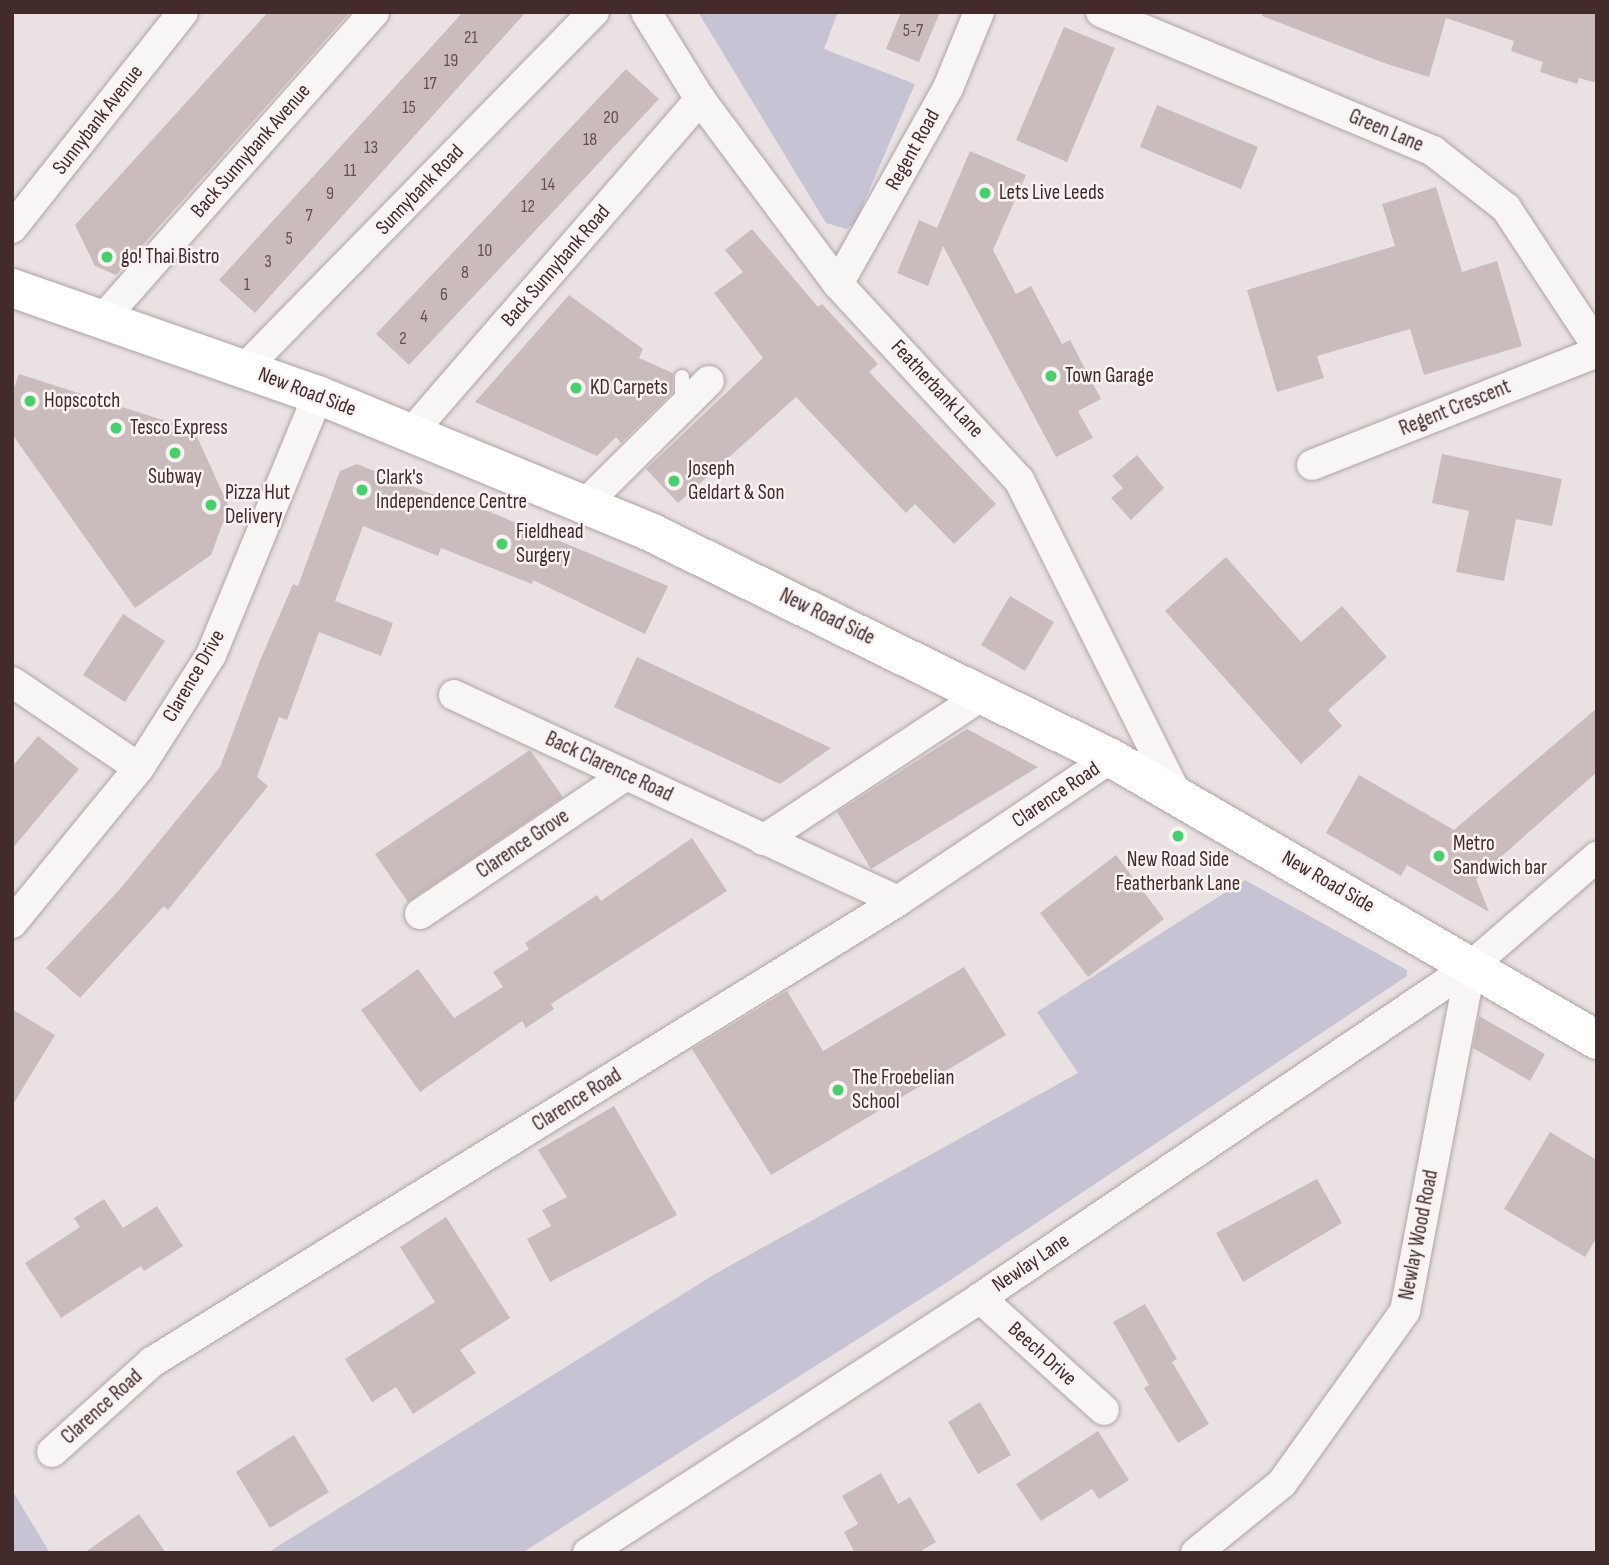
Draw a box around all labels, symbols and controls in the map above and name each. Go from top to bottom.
house number: 5-7 [903,20,923,42]
house number: 21 [464,27,478,49]
house number: 19 [444,50,458,72]
street label: Sunnybank Avenue [47,60,149,180]
house number: 17 [423,73,437,95]
street label: Back Sunnybank Avenue [186,79,316,223]
house number: 15 [402,97,416,119]
street label: Green Lane [1345,104,1427,158]
street label: Regent Road [881,105,945,195]
house number: 20 [603,107,619,129]
house number: 18 [583,129,597,151]
house number: 13 [364,137,378,159]
street label: Sunnybank Road [371,140,469,240]
house number: 11 [344,160,356,182]
house number: 14 [541,174,555,196]
place label: Lets Live Leeds [999,180,1104,206]
house number: 9 [326,183,334,205]
marker: Lets Live Leeds [977,185,993,201]
house number: 12 [521,196,535,218]
street label: Back Sunnybank Road [496,200,616,332]
house number: 7 [305,205,313,227]
house number: 5 [285,228,293,250]
house number: 10 [478,240,492,262]
place label: go! Thai Bistro [121,244,220,270]
marker: go! Thai Bistro [99,249,115,265]
house number: 3 [264,251,272,273]
house number: 8 [461,262,469,284]
house number: 1 [244,274,250,296]
house number: 6 [440,284,448,306]
house number: 4 [420,306,428,328]
house number: 2 [399,328,407,350]
street label: Featherbank Lane [885,335,989,443]
street label: New Road Side [255,362,359,422]
place label: Town Garage [1065,363,1154,389]
marker: Town Garage [1043,368,1059,384]
street label: Regent Crescent [1396,374,1514,442]
place label: KD Carpets [590,375,668,401]
marker: KD Carpets [568,380,584,396]
place label: Hopscotch [44,388,120,414]
marker: Hopscotch [22,393,38,409]
place label: Tesco Express [130,415,228,441]
marker: Tesco Express [108,420,124,436]
marker: Subway [167,445,183,461]
place label: Joseph Geldart & Son [688,456,784,506]
place label: Subway [148,464,202,490]
place label: Clark's Independence Centre [376,465,527,515]
marker: Joseph Geldart & Son [666,473,682,489]
place label: Pizza Hut Delivery [225,480,290,530]
marker: Clark's Independence Centre [354,482,370,498]
marker: Pizza Hut Delivery [203,497,219,513]
place label: Fieldhead Surgery [516,519,584,569]
marker: Fieldhead Surgery [494,536,510,552]
street label: New Road Side [775,583,879,651]
street label: Clarence Drive [158,626,230,726]
street label: Back Clarence Road [541,726,677,808]
street label: Clarence Road [1007,756,1105,834]
street label: Clarence Grove [472,804,574,884]
marker: New Road Side Featherbank Lane [1170,828,1186,844]
place label: Metro Sandwich bar [1453,831,1547,881]
street label: New Road Side [1277,845,1379,919]
place label: New Road Side Featherbank Lane [1116,847,1240,897]
marker: Metro Sandwich bar [1431,848,1447,864]
street label: Clarence Road [528,1063,626,1137]
place label: The Froebelian School [852,1065,954,1115]
marker: The Froebelian School [830,1082,846,1098]
street label: Newlay Wood Road [1394,1168,1444,1302]
street label: Newlay Lane [988,1228,1074,1298]
street label: Beech Drive [1002,1317,1082,1391]
street label: Clarence Road [56,1364,148,1450]

